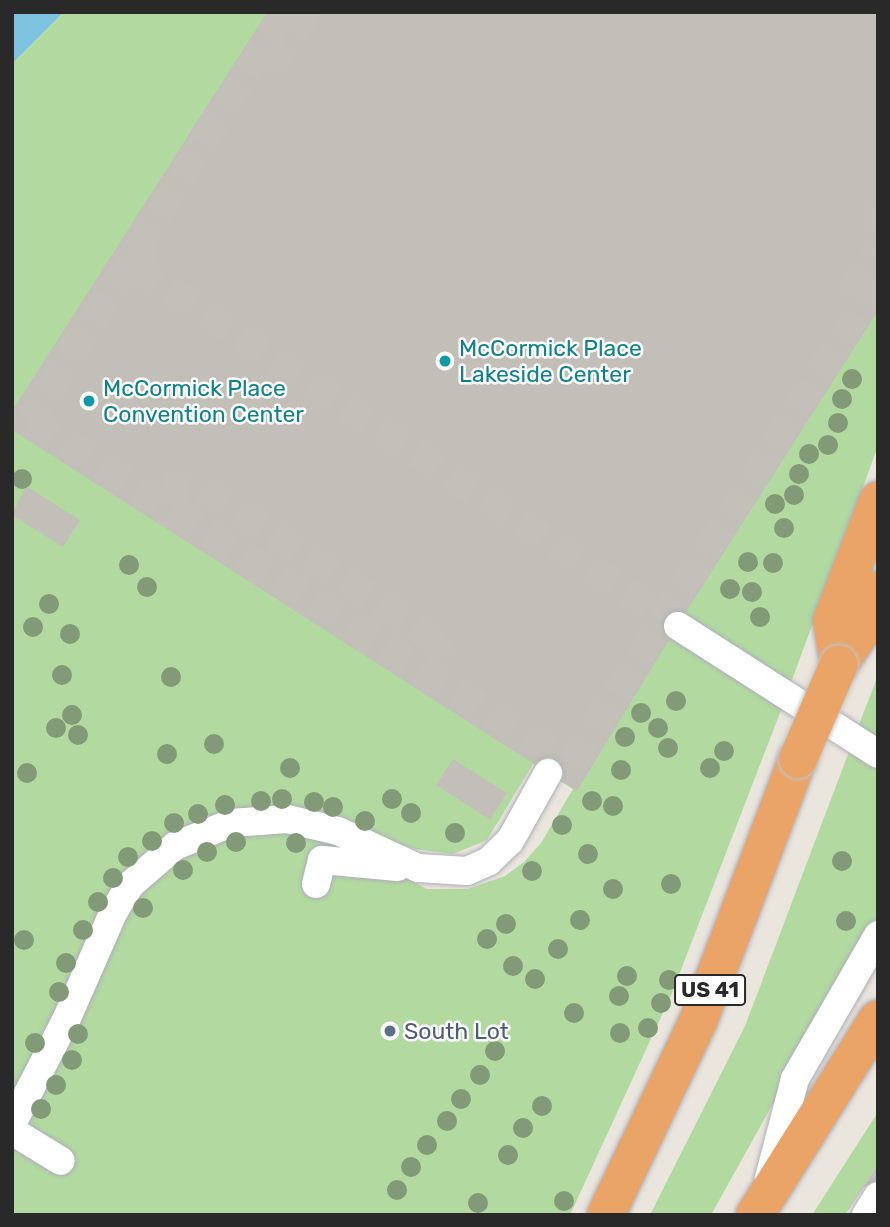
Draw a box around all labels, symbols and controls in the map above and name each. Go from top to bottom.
place label: McCormick Place Lakeside Center [459,334,642,388]
marker: McCormick Place Lakeside Center [437,353,453,369]
place label: McCormick Place Convention Center [103,374,304,428]
marker: McCormick Place Convention Center [81,393,97,409]
road number: US 41 [673,972,747,1007]
place label: South Lot [404,1017,509,1045]
marker: South Lot [382,1023,398,1039]

